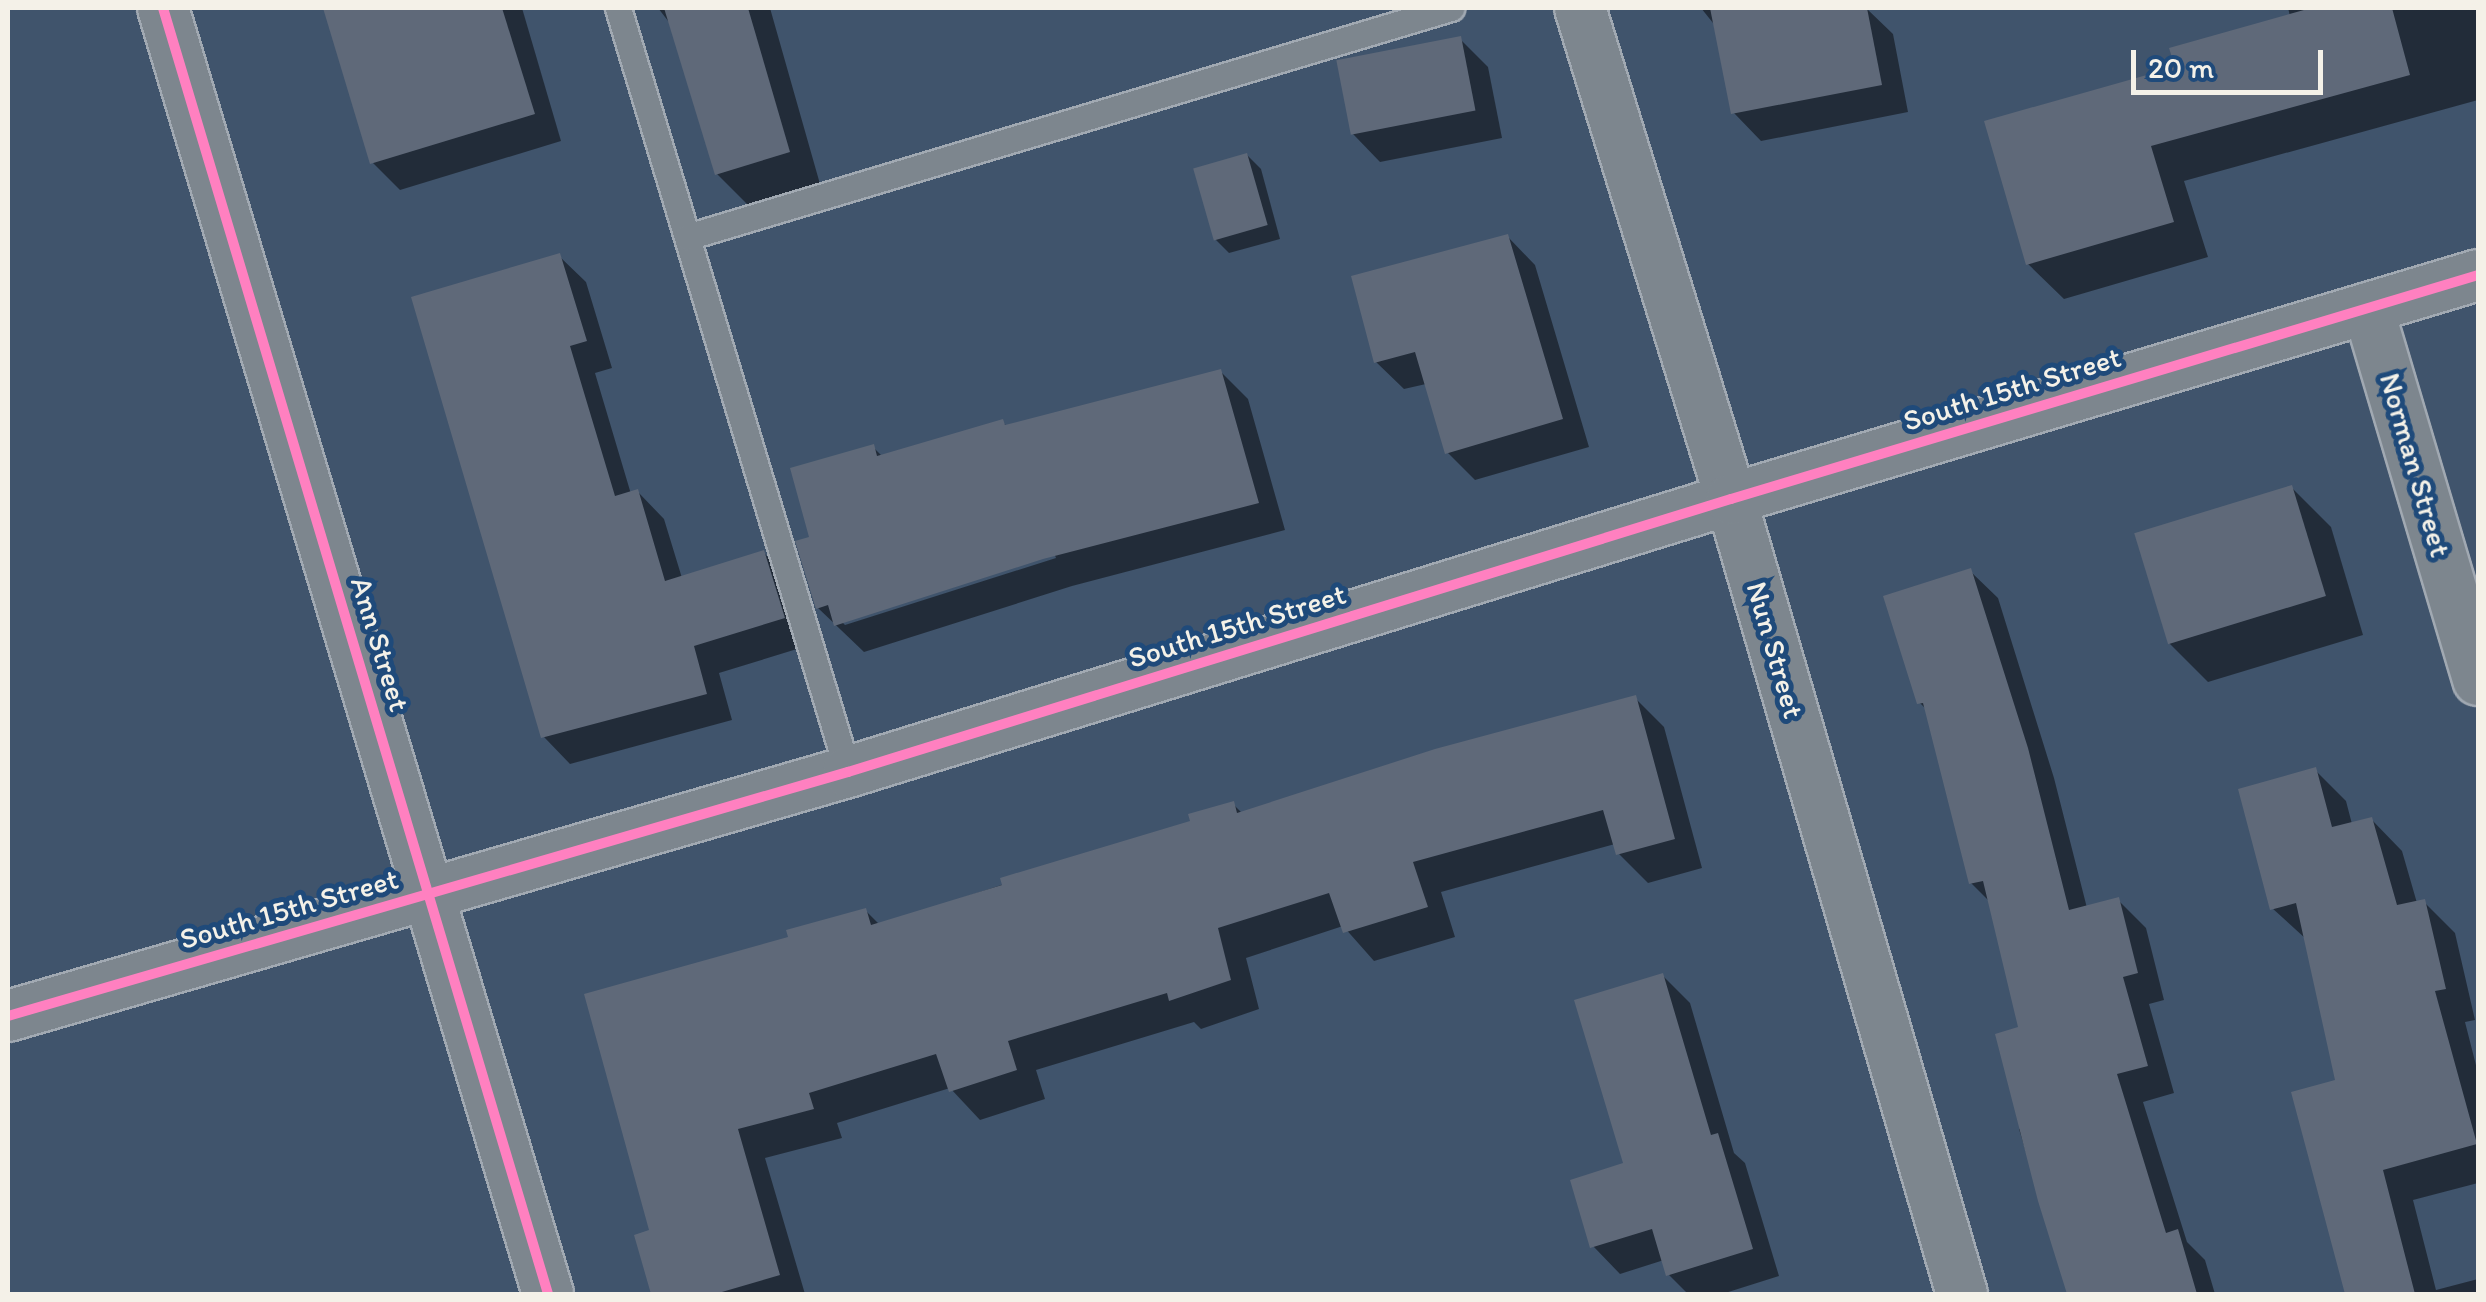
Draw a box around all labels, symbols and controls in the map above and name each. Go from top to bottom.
scale bar [2136,30,2328,92]
text: 20 m [2148,49,2214,86]
street label: South 15th Street [1899,339,2125,439]
street label: Norman Street [2372,369,2458,561]
street label: Ann Street [343,573,417,715]
street label: South 15th Street [1124,576,1350,676]
street label: Nun Street [1738,578,1812,722]
street label: South 15th Street [176,861,402,957]

